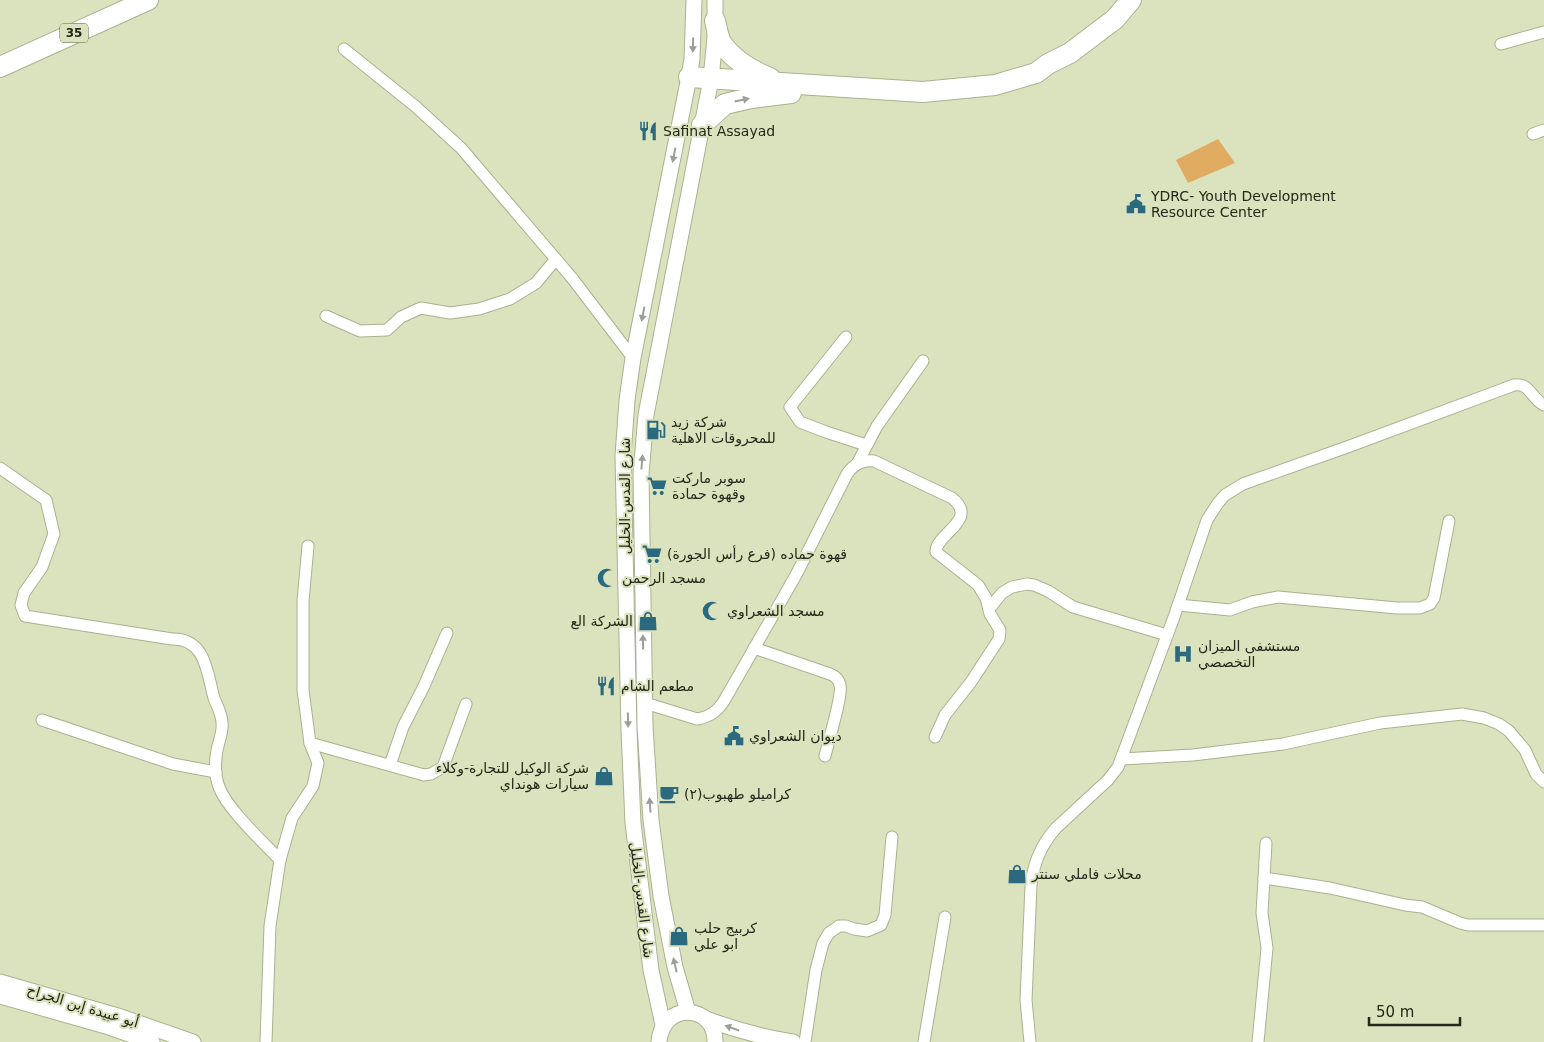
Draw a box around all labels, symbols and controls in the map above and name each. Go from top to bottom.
road number: 35 [60,23,88,42]
one-way arrow [688,37,696,53]
one-way arrow [735,96,750,104]
restaurant icon: Safinat Assayad [637,120,659,142]
place label: Safinat Assayad [663,123,775,139]
one-way arrow [670,147,678,162]
place label: YDRC- Youth Development Resource Center [1150,188,1336,220]
public building icon: YDRC- Youth Development Resource Center [1125,193,1147,215]
one-way arrow [639,307,647,322]
place label: شركة زيد للمحروقات الاهلية [671,414,776,447]
fuel station icon: شركة زيد للمحروقات الاهلية [645,419,667,441]
street label: شارع القدس-الخليل [617,438,634,554]
one-way arrow [638,454,646,470]
place label: سوبر ماركت وقهوة حمادة [672,470,746,503]
supermarket icon: سوبر ماركت وقهوة حمادة [646,475,668,497]
supermarket icon: قهوة حماده (فرع رأس الجورة) [641,543,663,565]
place label: قهوة حماده (فرع رأس الجورة) [667,545,847,563]
mosque icon: مسجد الرحمن [596,567,618,589]
place label: مسجد الرحمن [622,570,706,587]
mosque icon: مسجد الشعراوي [701,600,723,622]
place label: مسجد الشعراوي [727,603,825,620]
shop icon: الشركة الع [637,610,659,632]
place label: الشركة الع [570,613,633,630]
one-way arrow [639,634,647,650]
place label: مستشفى الميزان التخصصي [1198,638,1300,671]
hospital icon: مستشفى الميزان التخصصي [1172,643,1194,665]
restaurant icon: مطعم الشام [595,675,617,697]
place label: مطعم الشام [621,678,694,695]
one-way arrow [625,712,633,728]
public building icon: ديوان الشعراوي [723,725,745,747]
place label: ديوان الشعراوي [749,728,842,745]
place label: شركة الوكيل للتجارة-وكلاء سيارات هونداي [436,760,589,793]
shop icon: شركة الوكيل للتجارة-وكلاء سيارات هونداي [593,765,615,787]
cafe icon: كراميلو طهبوب(٢) [658,783,680,805]
place label: كراميلو طهبوب(٢) [684,786,791,803]
one-way arrow [646,796,654,812]
street label: شارع القدس-الخليل [626,841,657,959]
shop icon: محلات فاملي سنتر [1006,863,1028,885]
place label: محلات فاملي سنتر [1031,866,1142,883]
place label: كربيج حلب ابو علي [694,920,757,953]
shop icon: كربيج حلب ابو علي [668,925,690,947]
one-way arrow [671,958,679,973]
street label: أبو عبيدة إبن الجراح [25,980,141,1032]
scale bar [1369,994,1460,1026]
text: 50 m [1376,1003,1414,1021]
one-way arrow [724,1024,739,1032]

